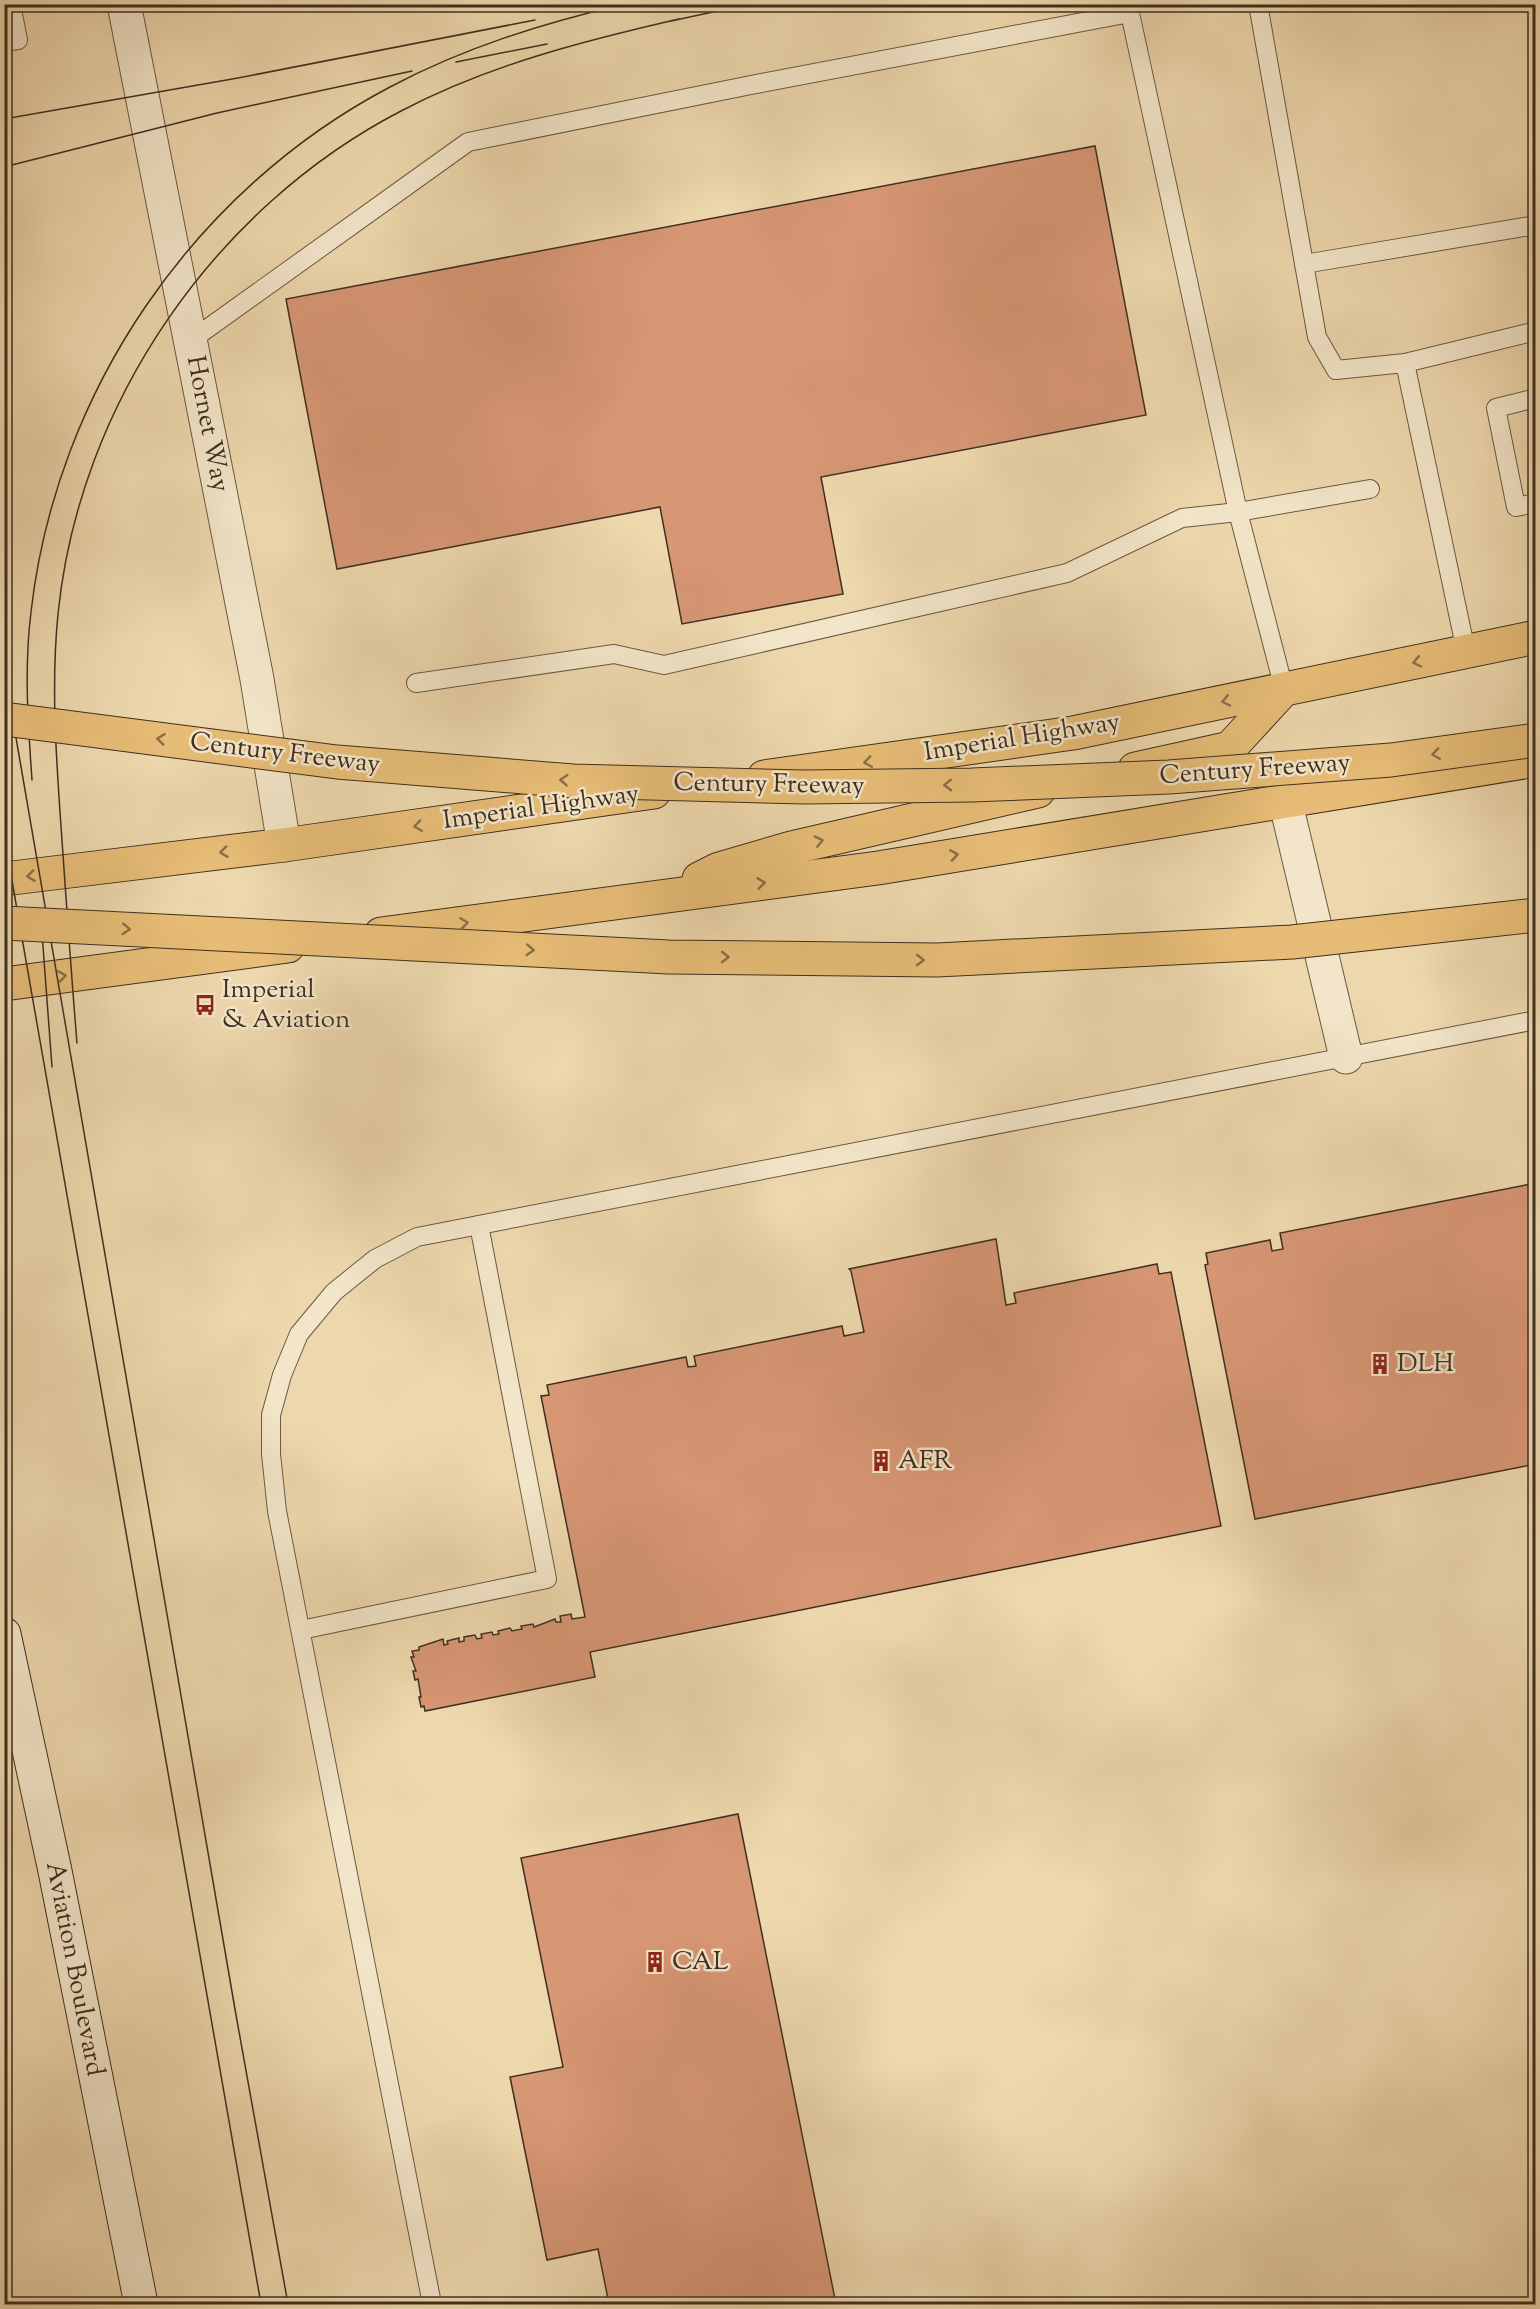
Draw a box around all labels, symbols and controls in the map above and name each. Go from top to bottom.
street label: Hornet Way [176,353,238,495]
one-way arrow [1412,654,1422,667]
one-way arrow [1221,694,1231,707]
street label: Imperial Highway [921,704,1123,772]
street label: Century Freeway [188,724,382,784]
one-way arrow [157,734,166,746]
street label: Century Freeway [1158,745,1352,795]
one-way arrow [1431,747,1441,759]
one-way arrow [863,755,872,767]
street label: Century Freeway [673,765,865,805]
one-way arrow [560,774,569,787]
street label: Imperial Highway [441,776,642,840]
one-way arrow [944,779,953,791]
one-way arrow [413,819,422,831]
one-way arrow [813,836,823,849]
one-way arrow [220,845,229,858]
one-way arrow [950,850,959,862]
one-way arrow [26,869,35,882]
one-way arrow [757,878,766,890]
one-way arrow [459,917,469,929]
one-way arrow [121,923,130,936]
one-way arrow [526,943,535,956]
one-way arrow [721,951,730,964]
one-way arrow [916,954,925,966]
one-way arrow [58,970,67,983]
place label: Imperial & Aviation [222,972,350,1039]
bus stop icon: Imperial & Aviation [193,993,217,1017]
place label: DLH [1397,1346,1454,1383]
building icon: DLH [1368,1352,1392,1376]
place label: AFR [898,1443,953,1480]
building icon: AFR [869,1449,893,1473]
street label: Aviation Boulevard [35,1859,113,2080]
place label: CAL [672,1944,729,1981]
building icon: CAL [643,1950,667,1974]

